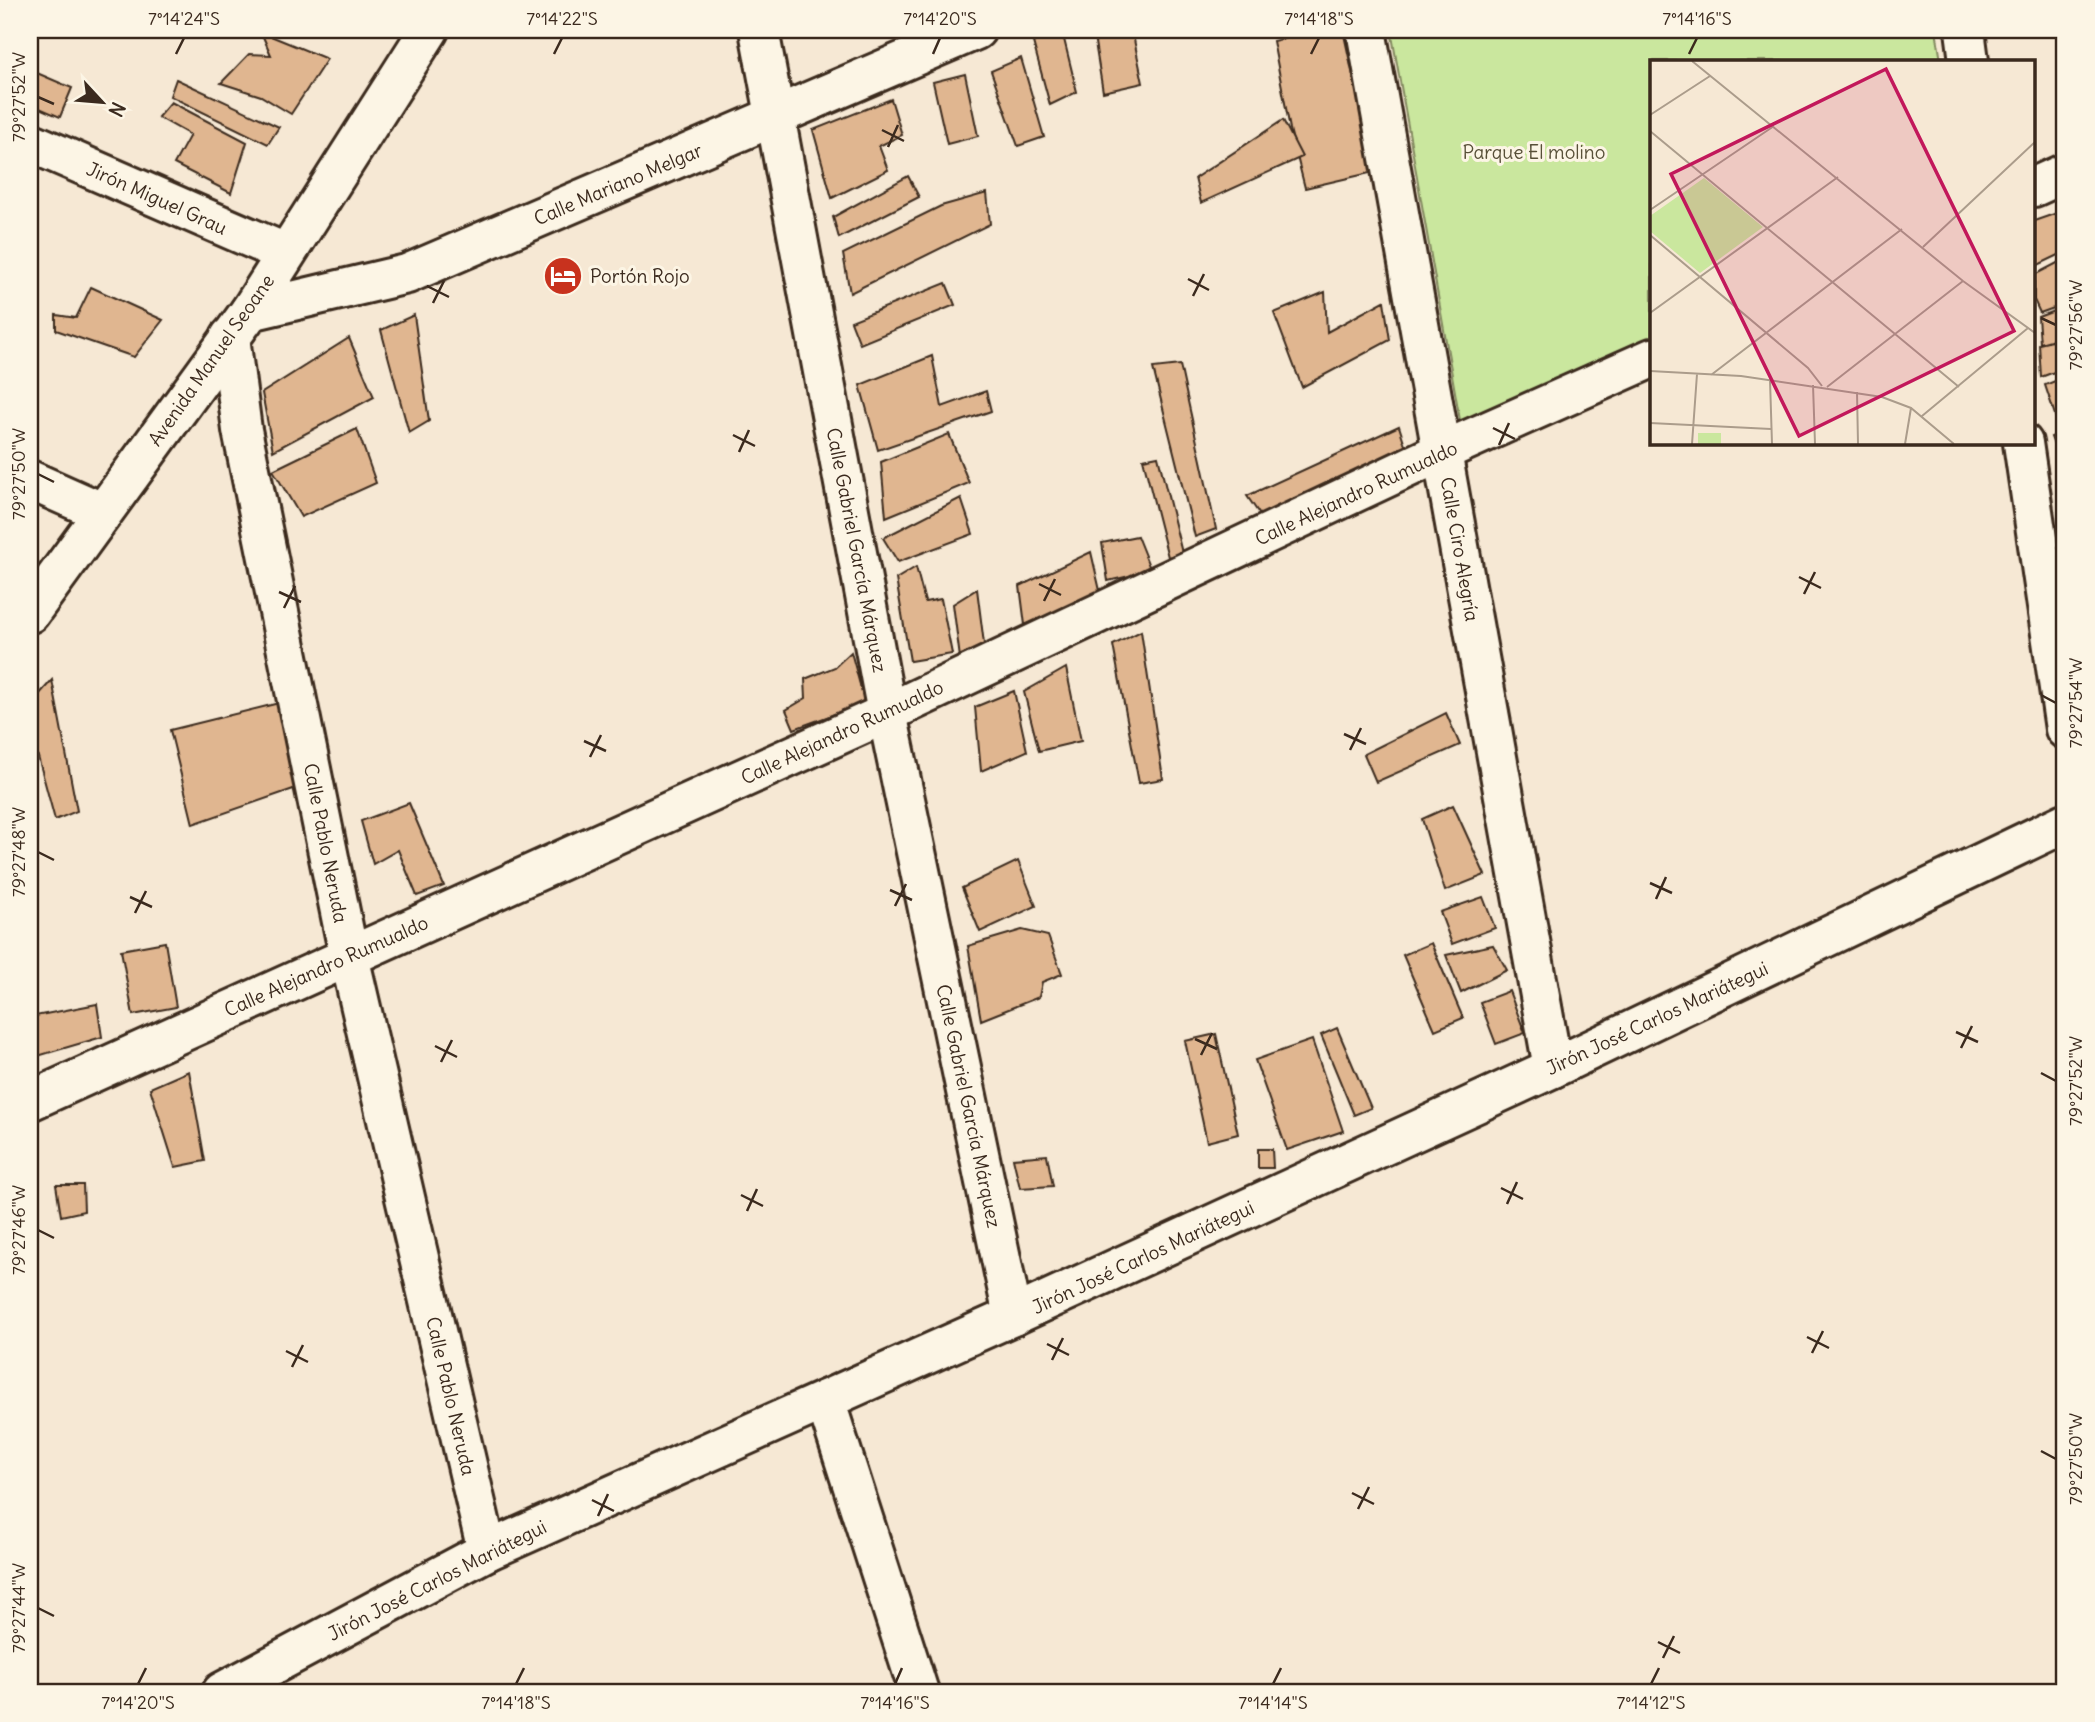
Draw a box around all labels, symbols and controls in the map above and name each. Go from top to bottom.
text: 7°14'24"S [148,7,220,30]
text: 7°14'22"S [526,7,598,30]
text: 7°14'20"S [903,7,977,30]
text: 7°14'18"S [1284,7,1354,30]
text: 7°14'16"S [1662,7,1732,30]
text: 79°27'52"W [7,52,30,142]
inset map [1650,60,2036,444]
north arrow [66,66,136,136]
text: N [104,98,131,121]
street label: Calle Mariano Melgar [530,138,706,230]
park label: Parque El molino [1462,140,1606,164]
street label: Jirón Miguel Grau [83,156,231,240]
hotel icon: Portón Rojo [542,255,584,297]
place label: Portón Rojo [590,264,690,288]
street label: Avenida Manuel Seoane [143,270,279,450]
text: 79°27'56"W [2064,280,2087,370]
street label: Calle Gabriel García Márquez [822,426,892,674]
text: 79°27'50"W [7,428,30,520]
street label: Calle Alejandro Rumualdo [1251,435,1461,551]
street label: Calle Ciro Alegría [1435,475,1485,623]
text: 79°27'54"W [2064,658,2087,748]
street label: Calle Alejandro Rumualdo [737,674,947,790]
street label: Calle Pablo Neruda [299,761,353,925]
text: 79°27'48"W [7,807,30,897]
street label: Calle Alejandro Rumualdo [220,910,432,1022]
street label: Jirón José Carlos Mariátegui [1542,956,1772,1080]
street label: Calle Gabriel García Márquez [931,982,1007,1230]
text: 79°27'52"W [2064,1036,2087,1126]
text: 79°27'46"W [7,1185,30,1275]
street label: Jirón José Carlos Mariátegui [1028,1195,1258,1319]
street label: Calle Pablo Neruda [421,1314,481,1478]
text: 79°27'50"W [2064,1413,2087,1505]
street label: Jirón José Carlos Mariátegui [324,1514,550,1646]
text: 79°27'44"W [7,1563,30,1653]
text: 7°14'20"S [101,1691,175,1714]
text: 7°14'18"S [481,1691,551,1714]
text: 7°14'16"S [860,1691,930,1714]
text: 7°14'14"S [1238,1691,1308,1714]
text: 7°14'12"S [1617,1691,1685,1714]

